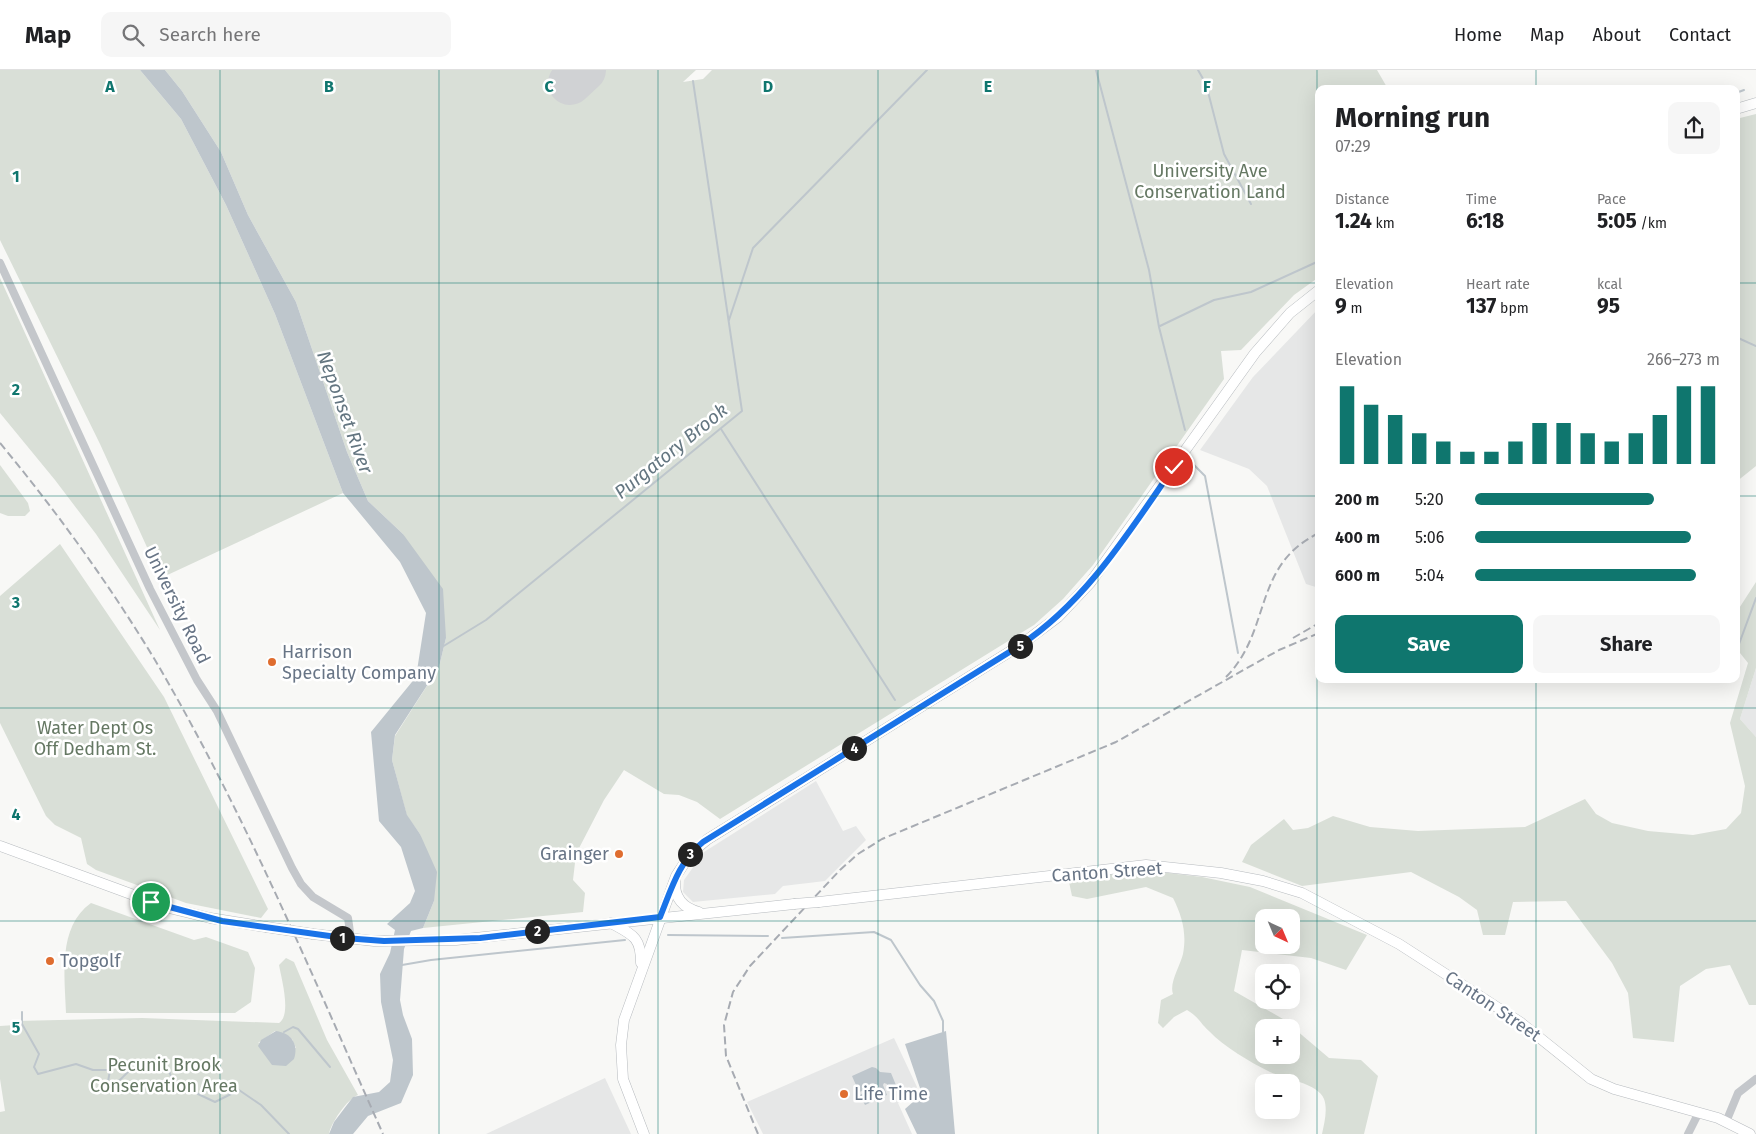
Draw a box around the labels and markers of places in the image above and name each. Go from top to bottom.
pin [1153,446,1195,488]
pin: 5 [1008,634,1032,658]
place label: Harrison Specialty Company [282,641,436,684]
marker: Harrison Specialty Company [266,656,278,668]
pin: 4 [842,736,866,760]
pin: 3 [678,842,702,866]
place label: Grainger [540,843,609,865]
marker: Grainger [613,848,625,860]
pin [130,881,172,923]
pin: 2 [524,918,550,944]
pin: 1 [330,926,354,950]
place label: Topgolf [60,950,122,972]
marker: Topgolf [44,955,56,967]
place label: Life Time [854,1083,928,1105]
marker: Life Time [838,1088,850,1100]

